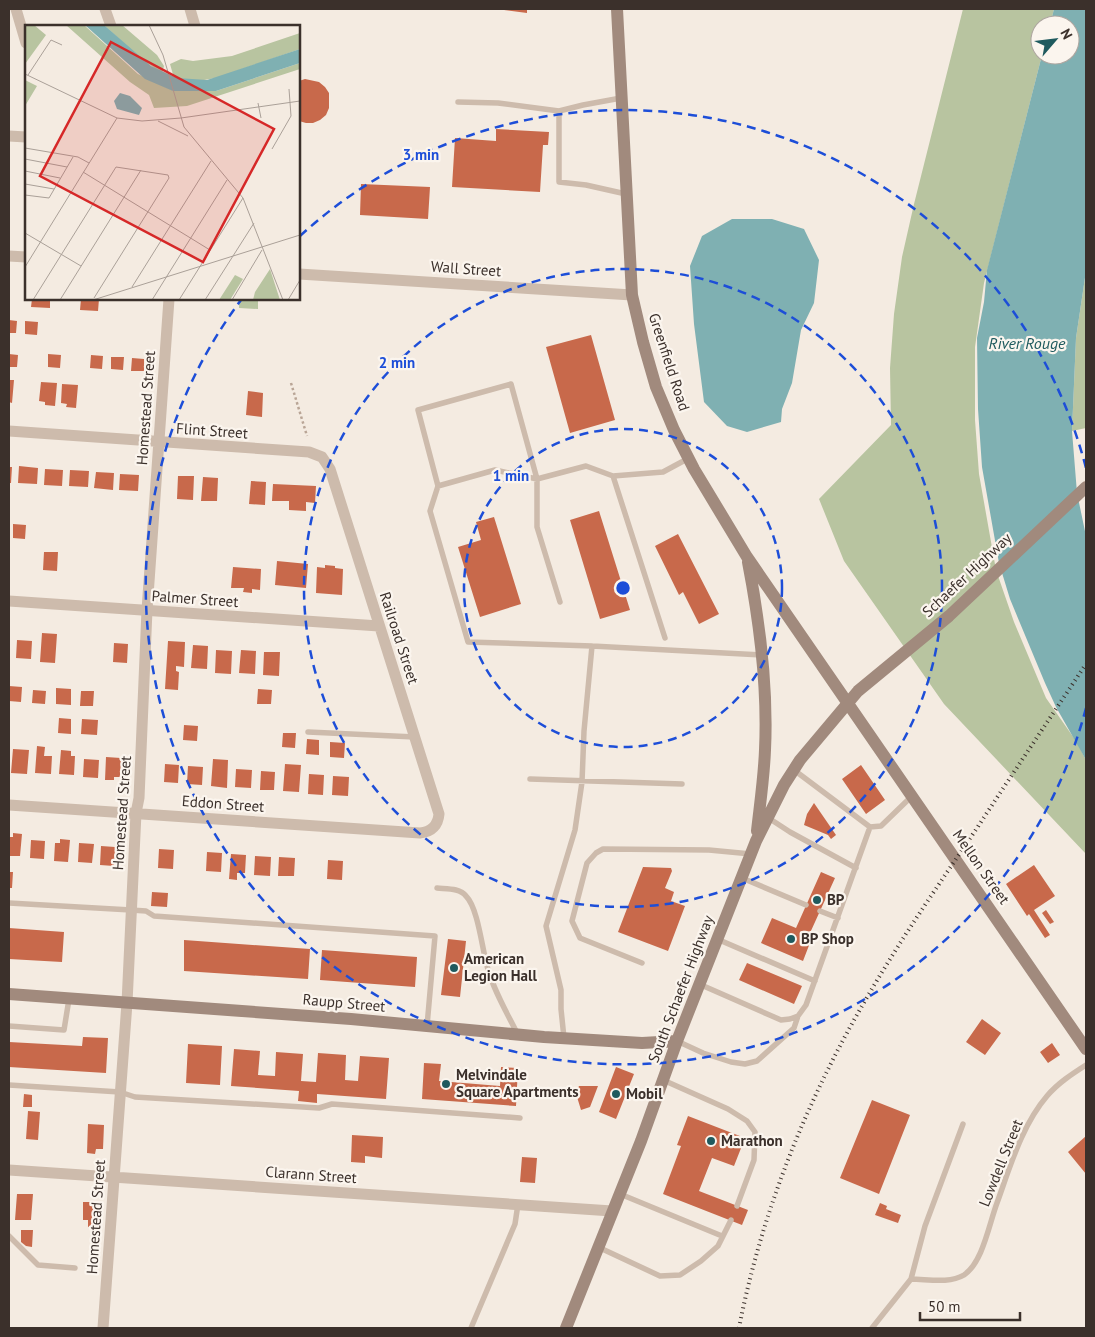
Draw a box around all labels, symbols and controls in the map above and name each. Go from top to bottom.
north arrow [1030,15,1080,65]
inset map [25,25,300,300]
text: N [1056,26,1077,42]
text: 3 min [403,145,439,164]
street label: Wall Street [430,257,502,280]
street label: Greenfield Road [645,311,694,413]
water label: River Rouge [989,333,1066,353]
street label: Homestead Street [132,350,159,466]
text: 2 min [379,353,415,372]
street label: Flint Street [176,419,248,442]
text: 1 min [493,466,529,485]
street label: Schaefer Highway [918,528,1015,621]
centre of rings [614,579,632,597]
street label: Palmer Street [151,586,239,611]
street label: Railroad Street [376,589,423,686]
street label: Homestead Street [108,755,135,871]
street label: Eddon Street [181,791,265,816]
street label: Mellon Street [949,826,1014,908]
place label: BP [827,890,845,909]
marker: BP [811,894,823,906]
street label: South Schaefer Highway [644,912,717,1065]
place label: BP Shop [801,929,854,948]
marker: BP Shop [785,933,797,945]
place label: American Legion Hall [464,949,537,985]
marker: American Legion Hall [448,962,460,974]
street label: Raupp Street [302,989,386,1016]
place label: Melvindale Square Apartments [456,1065,579,1101]
marker: Melvindale Square Apartments [440,1078,452,1090]
place label: Mobil [626,1084,663,1103]
marker: Mobil [610,1088,622,1100]
street label: Lowdell Street [974,1116,1027,1209]
place label: Marathon [721,1131,783,1150]
marker: Marathon [705,1135,717,1147]
street label: Homestead Street [82,1159,109,1275]
street label: Clarann Street [265,1162,357,1187]
scale bar [920,1290,1020,1322]
text: 50 m [928,1297,961,1316]

